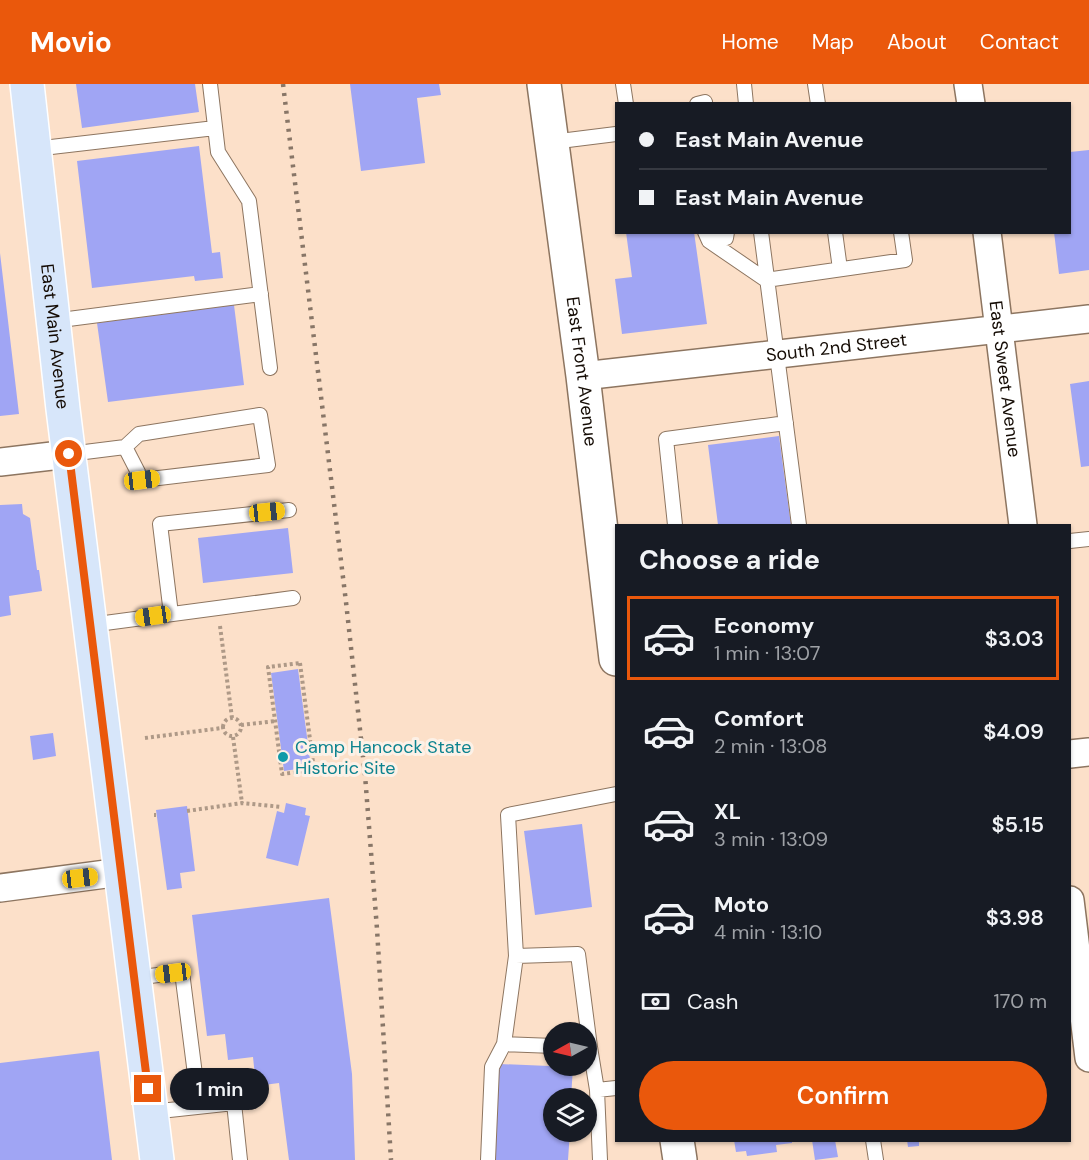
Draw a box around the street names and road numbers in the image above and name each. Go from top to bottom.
street label: East Main Avenue [35,263,75,410]
street label: East Front Avenue [561,295,603,448]
street label: East Sweet Avenue [984,299,1027,459]
street label: South 2nd Street [765,328,908,367]

